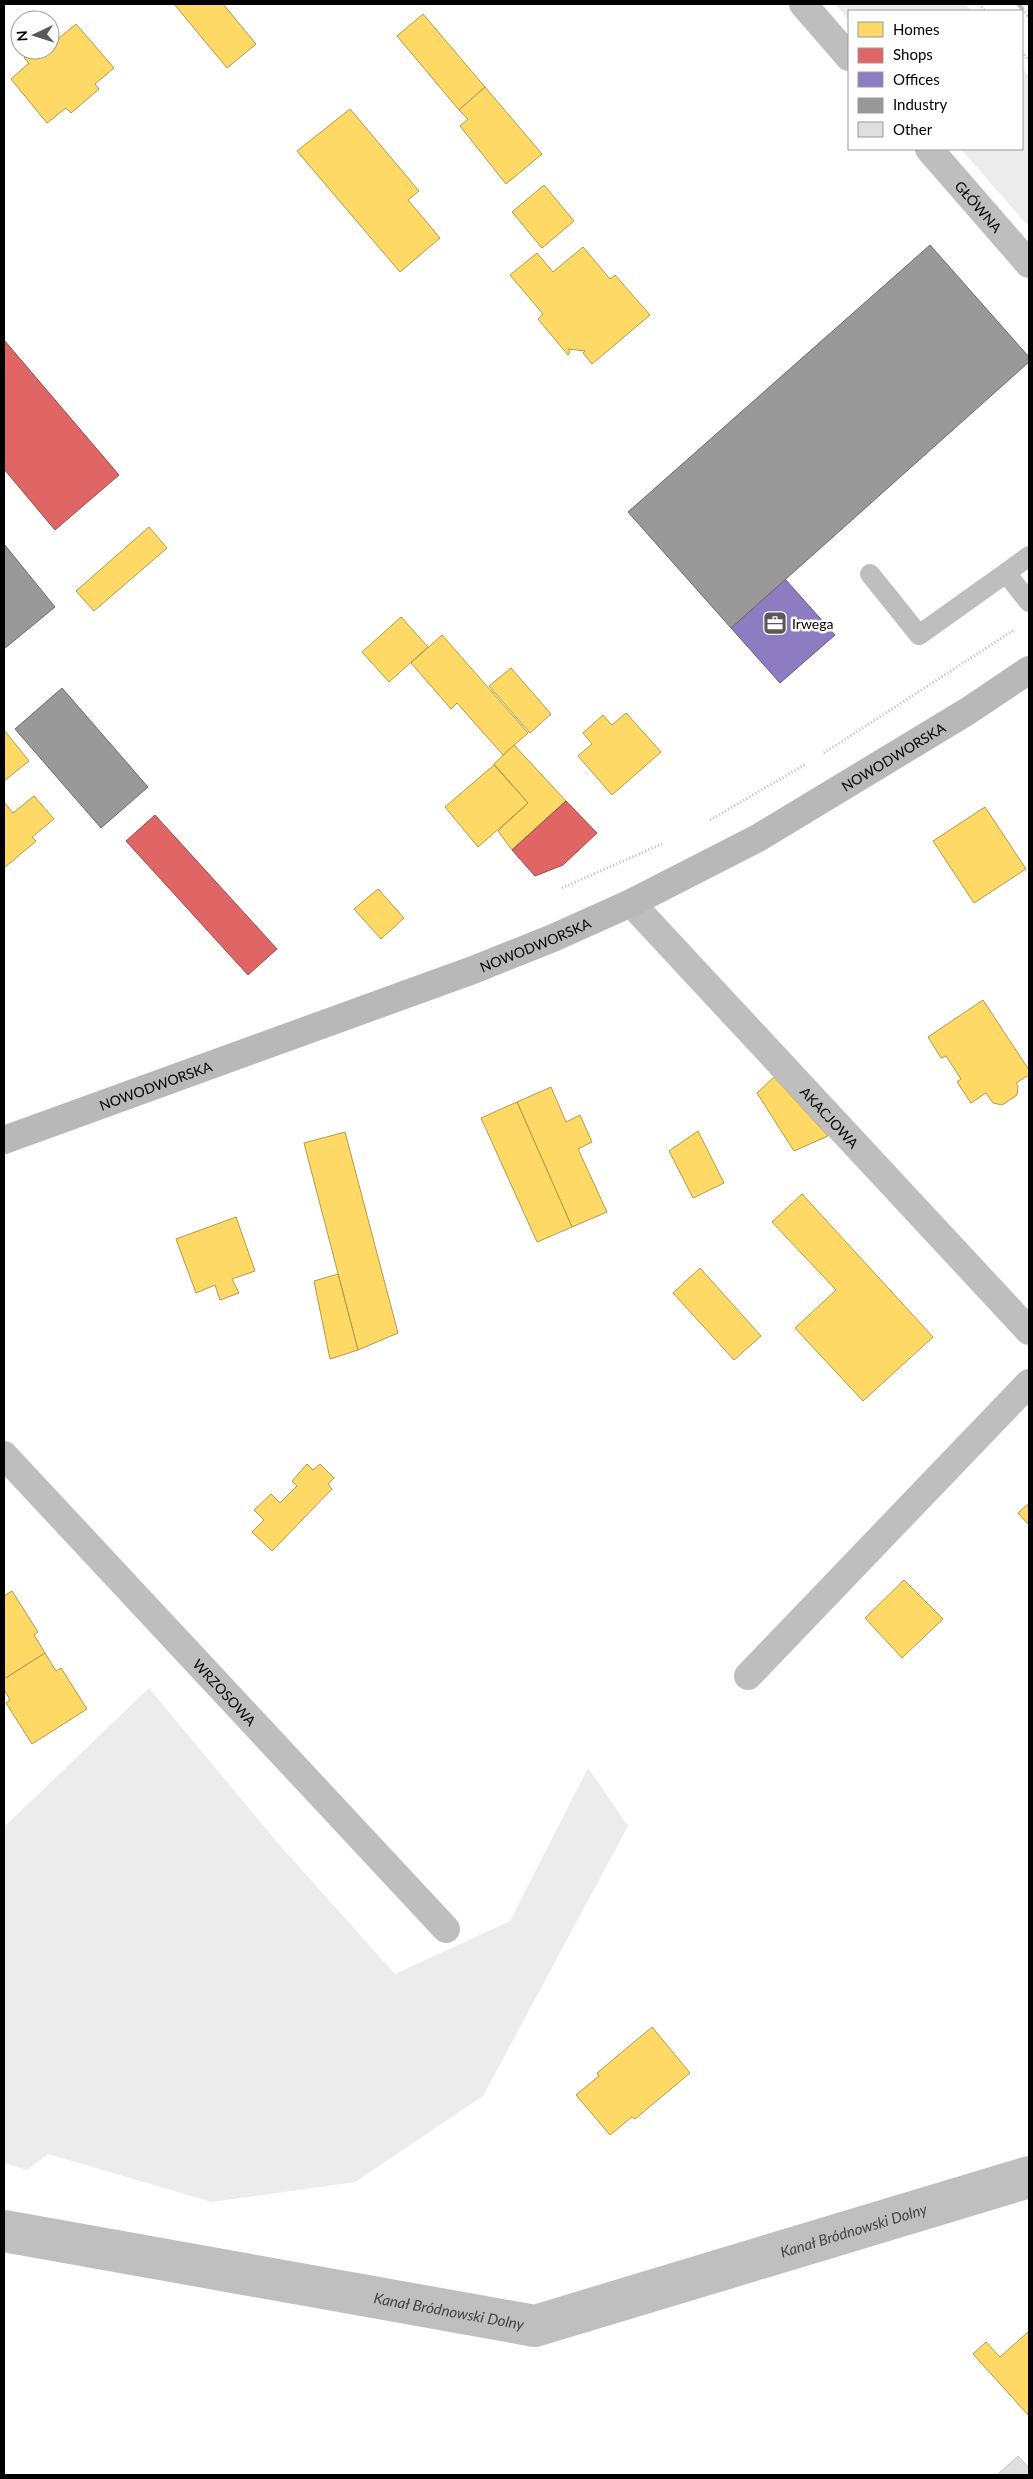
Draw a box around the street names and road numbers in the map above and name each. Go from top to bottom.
street label: GŁÓWNA [952,177,1006,236]
street label: NOWODWORSKA [838,718,949,794]
street label: NOWODWORSKA [477,914,594,975]
street label: NOWODWORSKA [97,1057,214,1113]
street label: AKACJOWA [797,1083,863,1151]
street label: WRZOSOWA [190,1655,260,1729]

